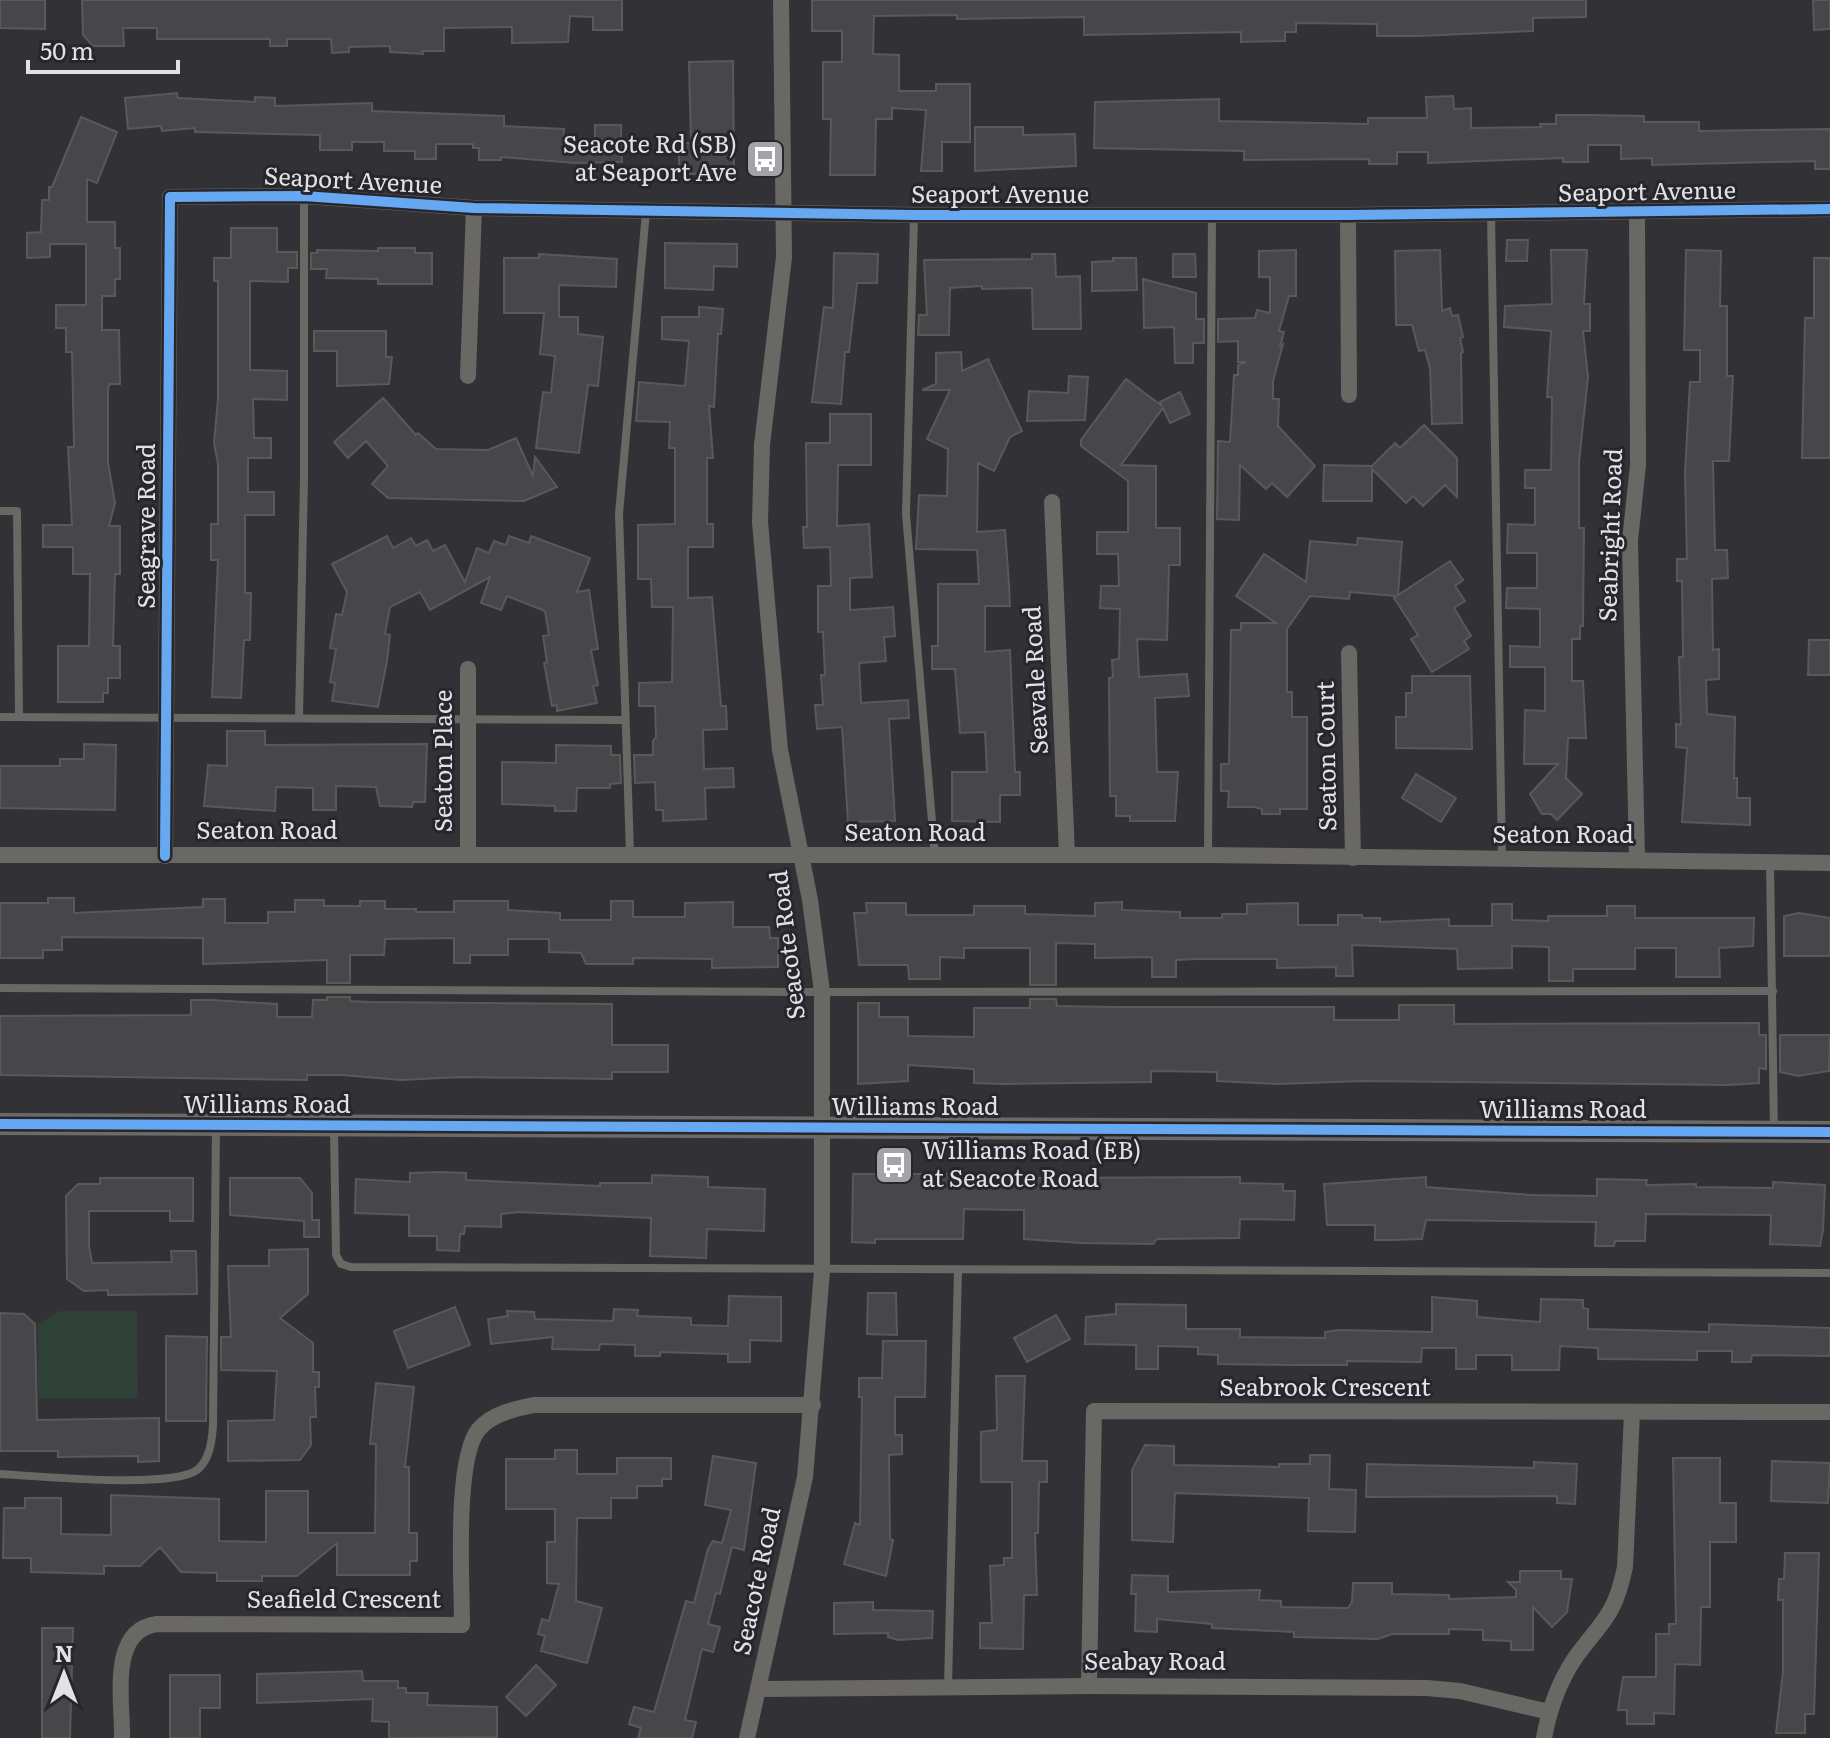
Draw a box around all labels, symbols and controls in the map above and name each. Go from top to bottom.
scale bar [28,24,178,74]
text: 50 m [40,32,94,67]
place label: Seacote Rd (SB) at Seaport Ave [563,125,737,188]
bus stop icon: Seacote Rd (SB) at Seaport Ave [744,138,786,180]
street label: Seaport Avenue [263,156,443,201]
street label: Seaport Avenue [1558,170,1736,209]
street label: Seaport Avenue [911,175,1089,210]
street label: Seagrave Road [127,443,162,609]
street label: Seabright Road [1588,447,1629,622]
street label: Seavale Road [1012,605,1055,755]
street label: Seaton Court [1306,680,1343,831]
street label: Seaton Place [424,690,459,832]
street label: Seaton Road [196,811,338,846]
street label: Seaton Road [844,813,986,848]
street label: Seaton Road [1492,815,1634,850]
street label: Seacote Road [759,868,812,1022]
street label: Williams Road [183,1085,351,1120]
street label: Williams Road [831,1087,999,1122]
street label: Williams Road [1479,1090,1647,1125]
place label: Williams Road (EB) at Seacote Road [922,1131,1141,1194]
bus stop icon: Williams Road (EB) at Seacote Road [873,1144,915,1186]
street label: Seabrook Crescent [1219,1368,1431,1403]
street label: Seacote Road [722,1503,787,1658]
street label: Seafield Crescent [247,1580,441,1615]
north arrow [24,1634,104,1714]
text: N [55,1636,73,1669]
street label: Seabay Road [1084,1642,1226,1677]

